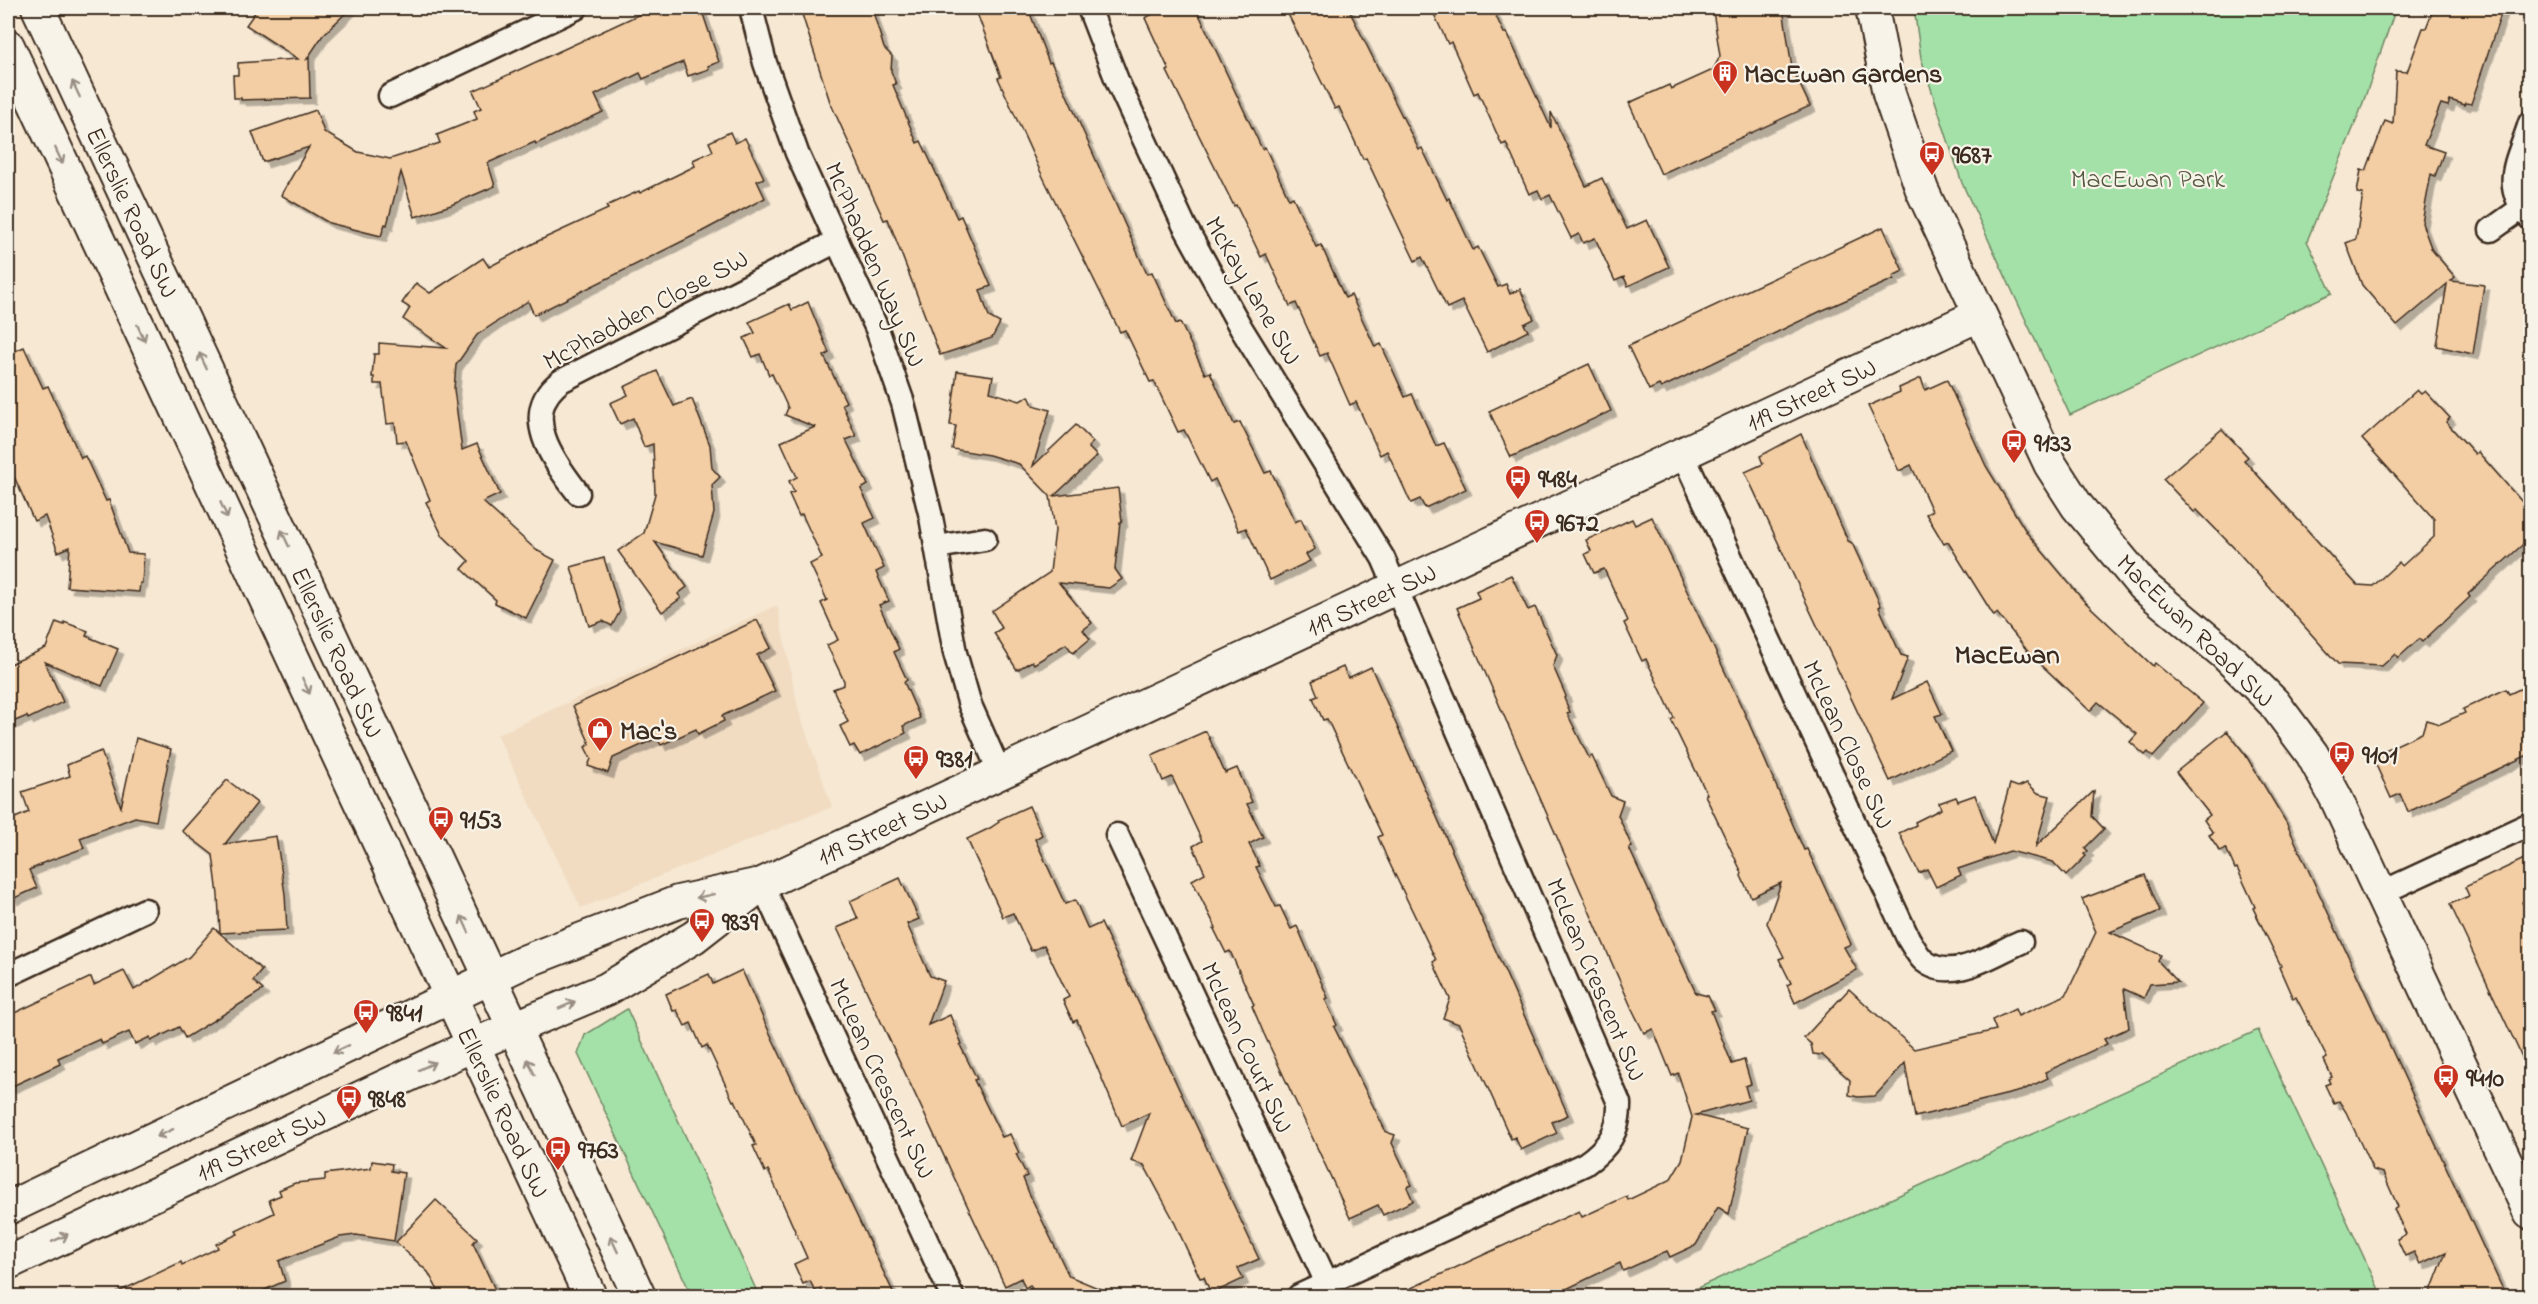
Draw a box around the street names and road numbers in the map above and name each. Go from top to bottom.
street label: Ellerslie Road SW [74,122,186,305]
street label: McPhadden Way SW [813,157,934,374]
street label: McKay Lane SW [1193,210,1309,373]
street label: McPhadden Close SW [537,241,756,382]
street label: 119 Street SW [1741,350,1884,443]
street label: MacEwan Road SW [2106,546,2282,718]
street label: 119 Street SW [1301,555,1444,648]
street label: Ellerslie Road SW [279,562,391,745]
street label: McLean Close SW [1791,655,1902,836]
street label: 119 Street SW [812,784,955,877]
street label: McLean Crescent SW [1534,873,1654,1088]
street label: McLean Court SW [1189,957,1302,1140]
street label: McLean Crescent SW [817,973,943,1186]
street label: Ellerslie Road SW [445,1022,557,1205]
street label: 119 Street SW [191,1100,334,1193]

